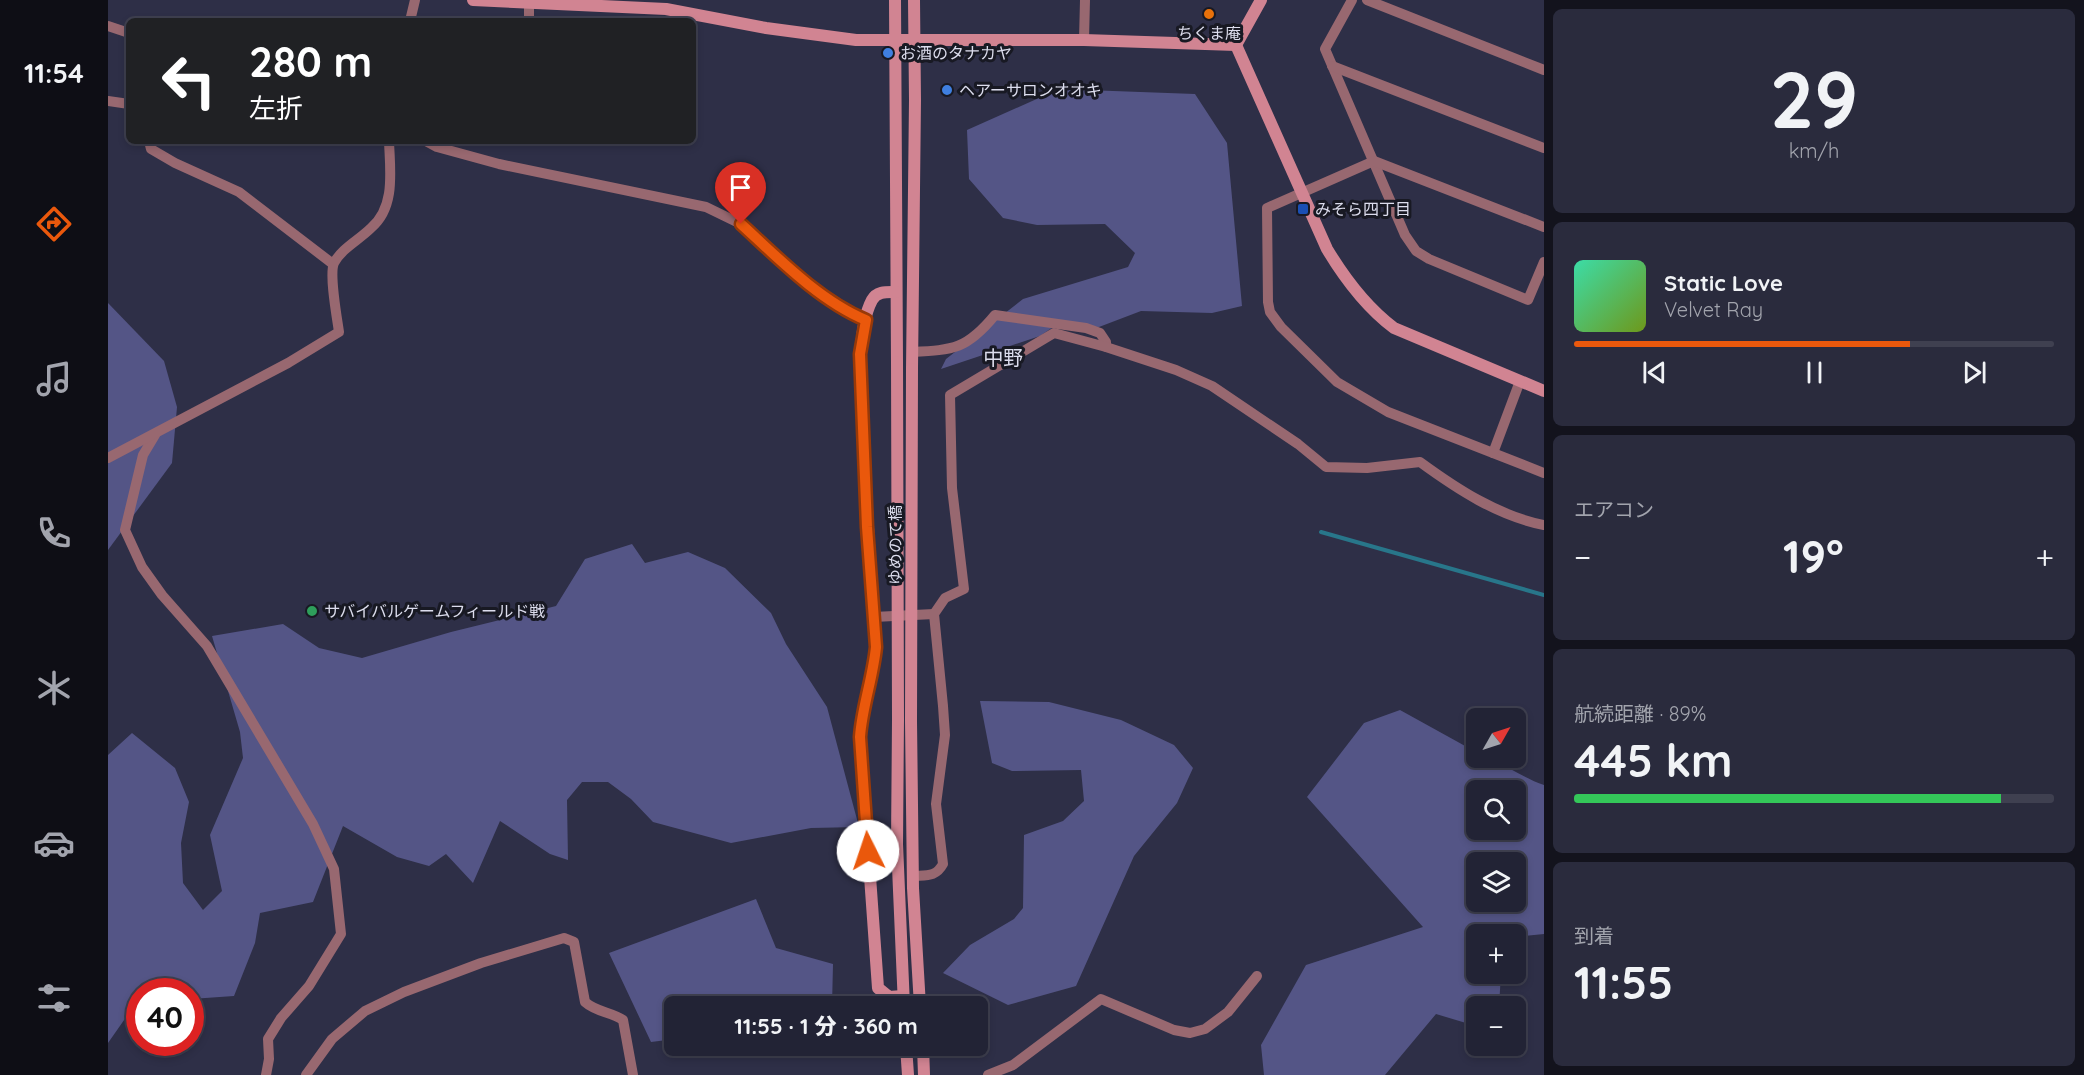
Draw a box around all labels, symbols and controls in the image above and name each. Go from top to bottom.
marker: ちくま庵 [1202,7,1216,21]
place label: ちくま庵 [1177,23,1241,43]
text: 280 m [249,35,372,88]
icon: left [150,42,228,120]
place label: お酒のタナカヤ [900,43,1012,63]
marker: お酒のタナカヤ [881,46,895,60]
text: 29 [1770,50,1858,148]
text: 11:54 [24,56,84,90]
place label: ヘアーサロンオオキ [959,80,1102,100]
marker: ヘアーサロンオオキ [940,83,954,97]
text: 左折 [249,91,303,125]
text: km/h [1789,138,1839,163]
pin [715,162,766,224]
icon: arrive [724,171,757,204]
place label: みそら四丁目 [1315,199,1411,219]
marker: みそら四丁目 [1296,202,1310,216]
icon: directions [33,203,75,245]
text: Static Love [1664,269,1783,297]
text: Velvet Ray [1664,297,1763,322]
district label: 中野 [983,345,1023,370]
icon: previous [1638,356,1671,389]
icon: pause [1798,356,1831,389]
icon: next [1958,356,1991,389]
icon: music [33,358,75,400]
text: エアコン [1574,497,1654,522]
street label: ゆめのて橋 [885,505,905,585]
icon: phone [33,512,75,554]
text: 19° [1783,528,1844,584]
text: − [1574,536,1591,577]
text: + [2035,536,2054,577]
place label: サバイバルゲームフィールド戦 [324,601,545,621]
marker: サバイバルゲームフィールド戦 [305,604,319,618]
icon: climate [33,667,75,709]
text: 航続距離 · 89% [1574,701,1706,726]
north arrow [1466,708,1526,768]
map controls [1466,708,1526,1056]
text: 445 km [1574,732,1733,788]
button: search [1466,780,1526,840]
position arrow [836,819,900,883]
icon: car [33,822,75,864]
button: layers [1466,852,1526,912]
text: 到着 [1574,923,1614,948]
button: + [1466,924,1526,984]
text: 11:55 [1574,954,1673,1010]
icon: filters [33,977,75,1019]
speed limit sign: 40 [126,978,204,1056]
button: − [1466,996,1526,1056]
text: 11:55 · 1 分 · 360 m [734,1012,918,1040]

